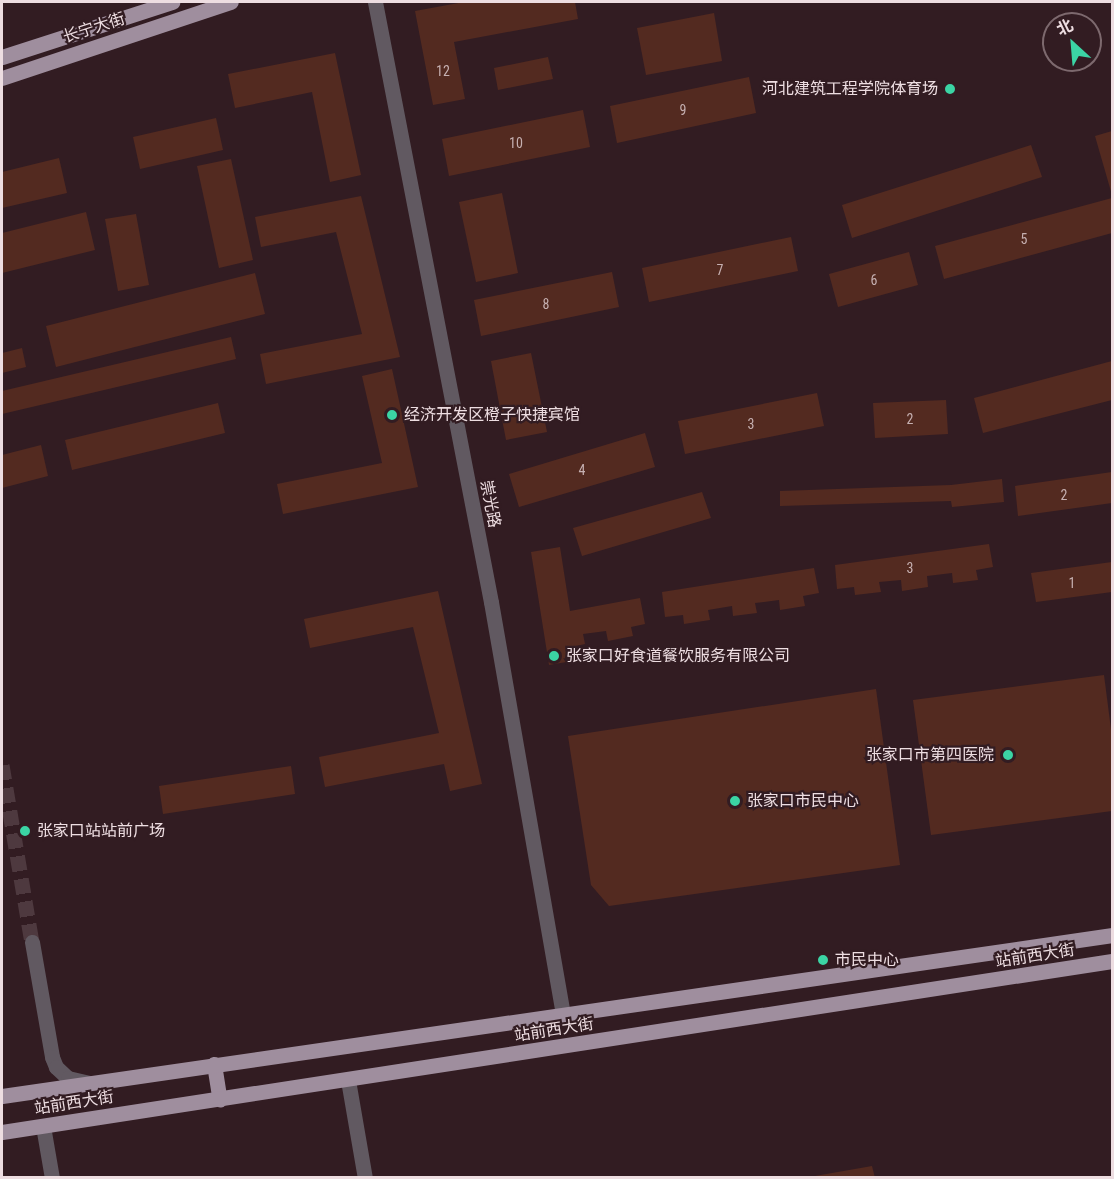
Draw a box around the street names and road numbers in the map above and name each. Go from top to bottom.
street label: 长宁大街 [61,9,127,47]
street label: 崇光路 [476,479,504,529]
street label: 站前西大街 [994,940,1076,972]
street label: 站前西大街 [513,1014,595,1046]
street label: 站前西大街 [33,1087,115,1119]

